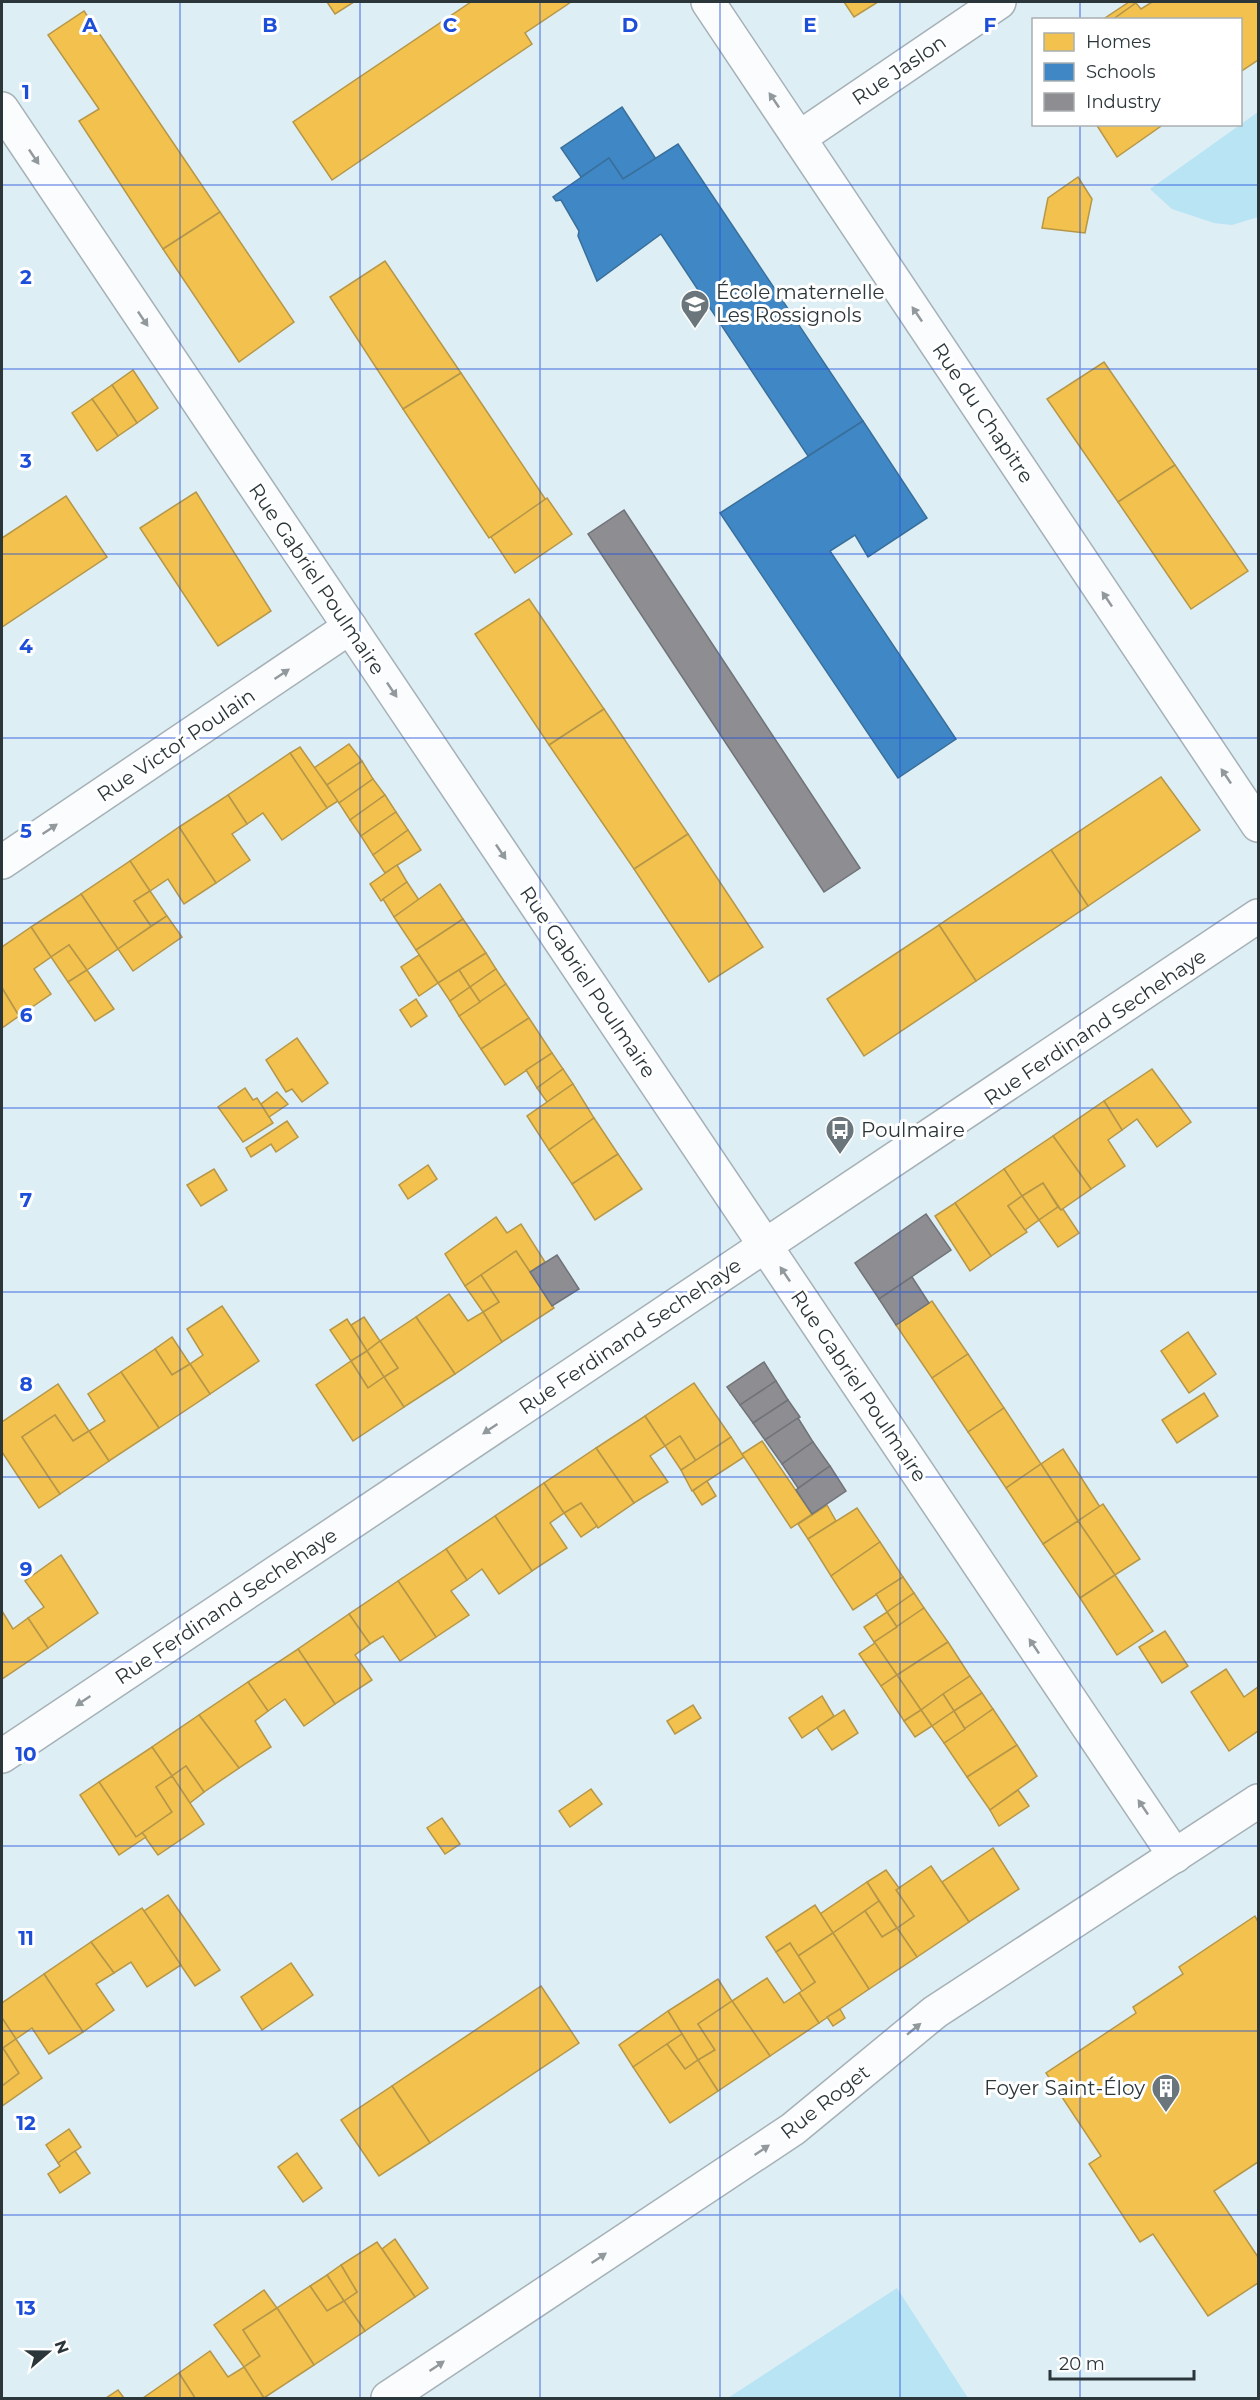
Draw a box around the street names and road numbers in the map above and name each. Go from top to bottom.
street label: Rue Jaslon [847,30,951,110]
street label: Rue du Chapitre [927,338,1039,488]
street label: Rue Gabriel Poulmaire [244,479,390,679]
street label: Rue Victor Poulain [92,683,260,807]
street label: Rue Gabriel Poulmaire [515,882,661,1082]
street label: Rue Ferdinand Sechehaye [979,944,1211,1110]
street label: Rue Ferdinand Sechehaye [514,1253,746,1419]
street label: Rue Gabriel Poulmaire [786,1286,932,1486]
street label: Rue Ferdinand Sechehaye [110,1523,342,1689]
street label: Rue Roget [776,2060,874,2144]

